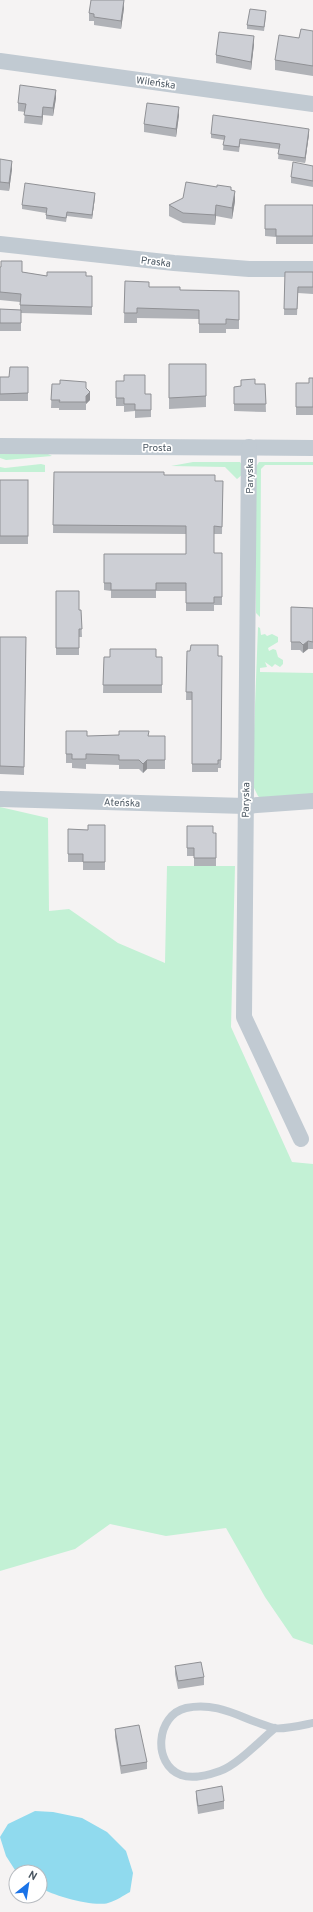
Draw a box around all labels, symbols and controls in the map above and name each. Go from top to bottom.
street label: Wileńska [135,74,176,93]
street label: Praska [140,254,172,271]
street label: Prosta [143,442,171,455]
street label: Paryska [244,458,257,494]
street label: Paryska [240,782,253,818]
street label: Ateńska [104,796,140,811]
north arrow [8,1864,48,1904]
text: N [26,1868,39,1884]

